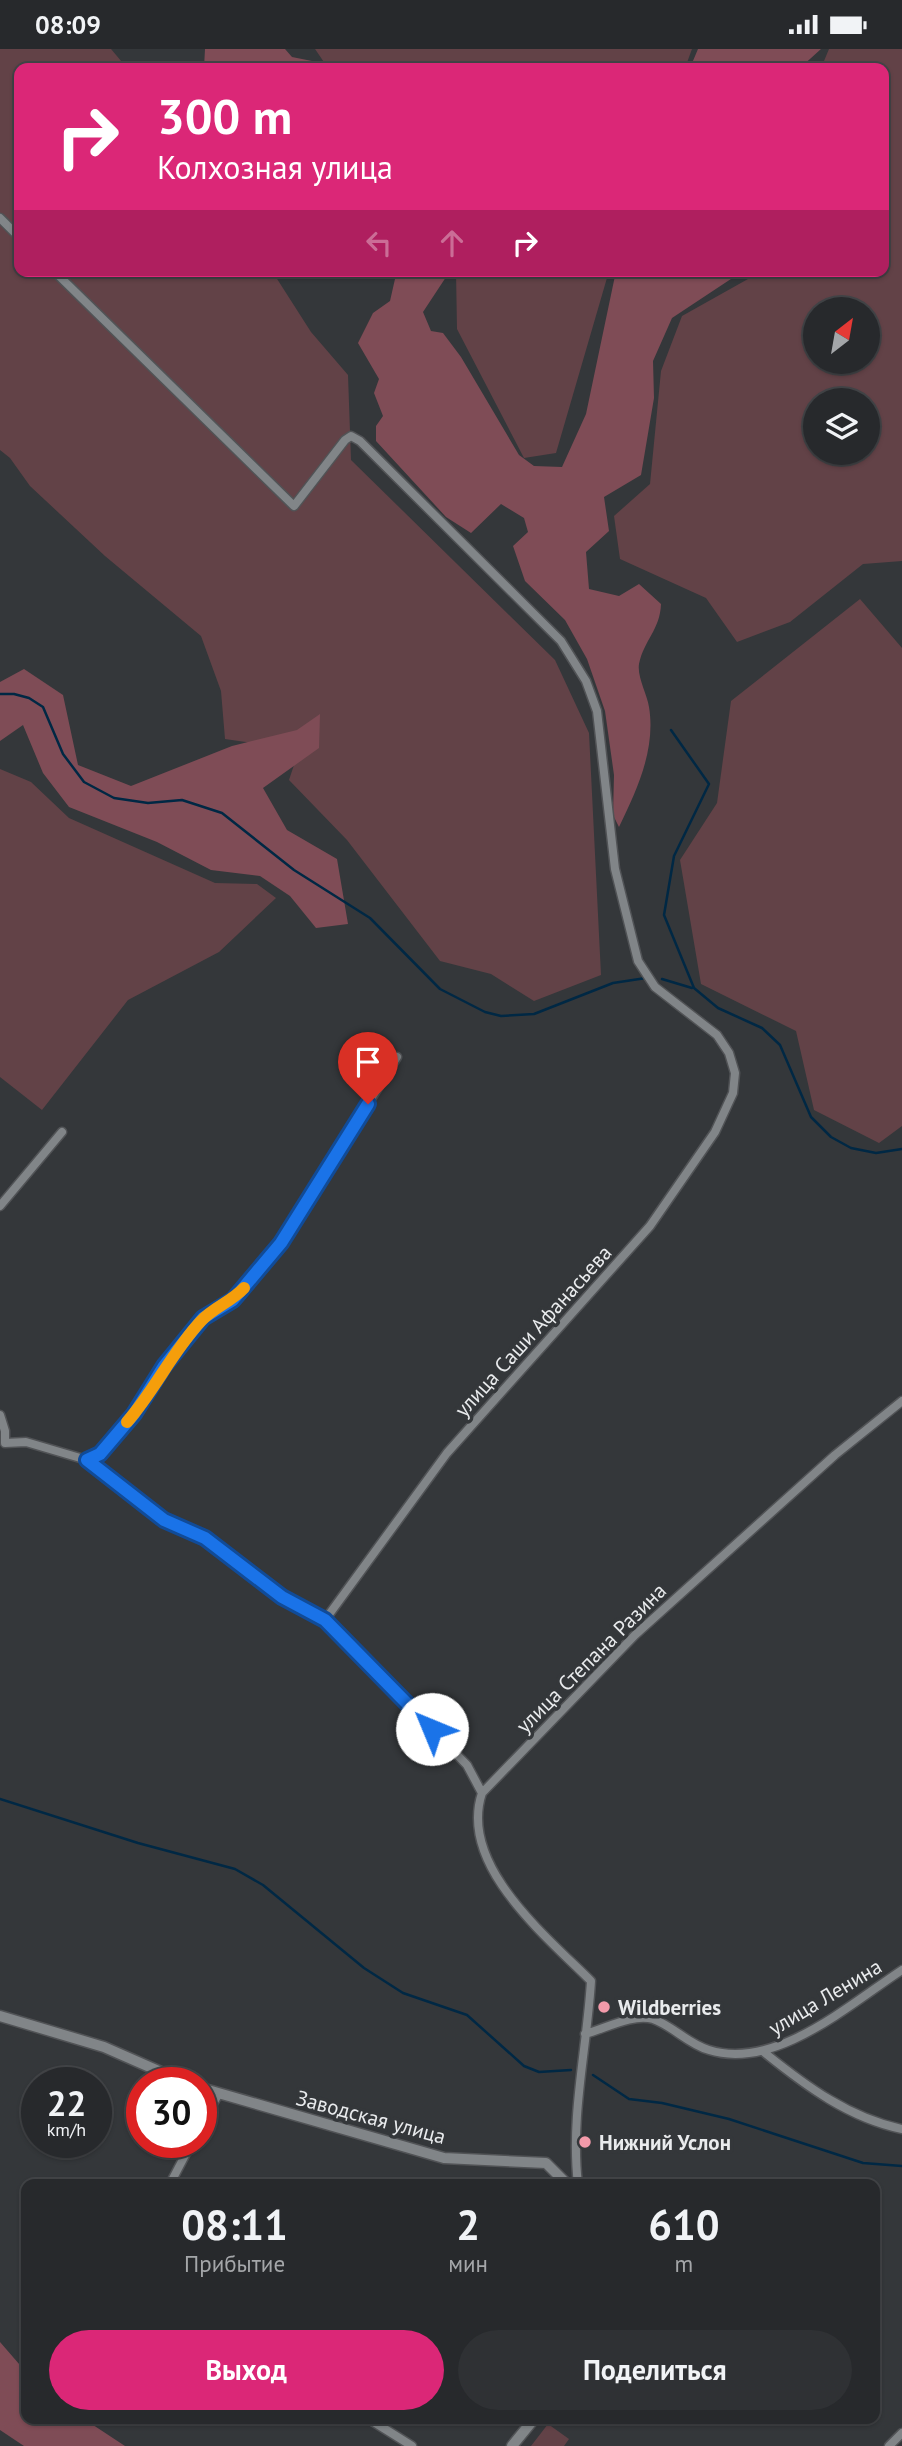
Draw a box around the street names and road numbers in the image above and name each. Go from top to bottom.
street label: улица Саши Афанасьева [449,1239,617,1423]
street label: улица Степана Разина [510,1577,672,1739]
street label: улица Ленина [764,1953,886,2041]
street label: Заводская улица [293,2084,449,2150]

